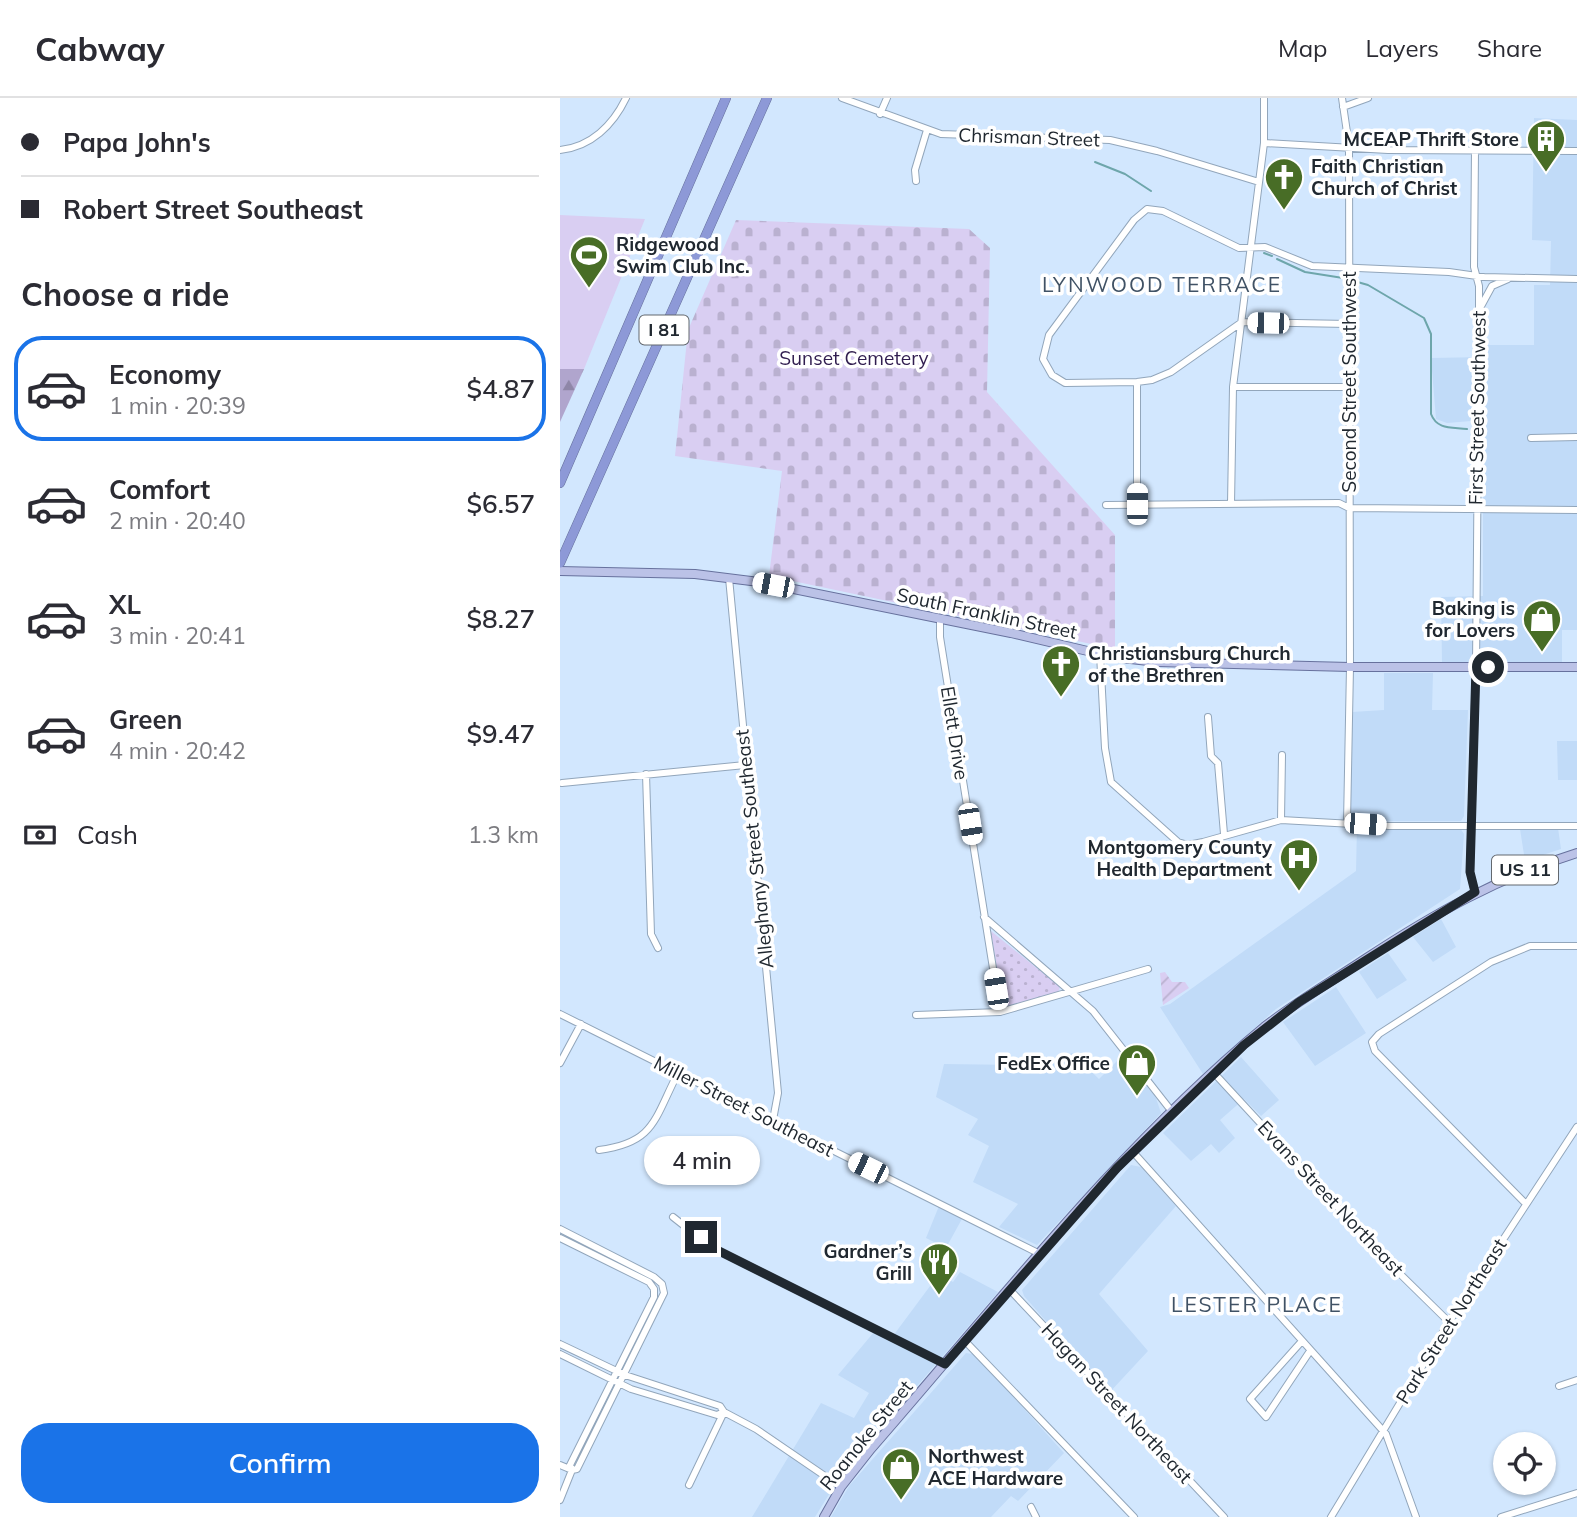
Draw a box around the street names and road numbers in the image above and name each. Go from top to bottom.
street label: Chrisman Street [958,123,1101,151]
street label: Second Street Southwest [1337,271,1361,493]
street label: First Street Southwest [1463,310,1491,505]
road number: I 81 [640,316,688,344]
street label: South Franklin Street [895,582,1080,644]
street label: Ellett Drive [936,684,974,782]
street label: Alleghany Street Southeast [729,728,778,970]
road number: US 11 [1492,856,1558,884]
street label: Miller Street Southeast [650,1050,838,1162]
street label: Evans Street Northeast [1253,1115,1409,1281]
street label: Park Street Northeast [1390,1234,1512,1408]
street label: Hagan Street Northeast [1036,1318,1198,1488]
street label: Roanoke Street [814,1375,918,1495]

